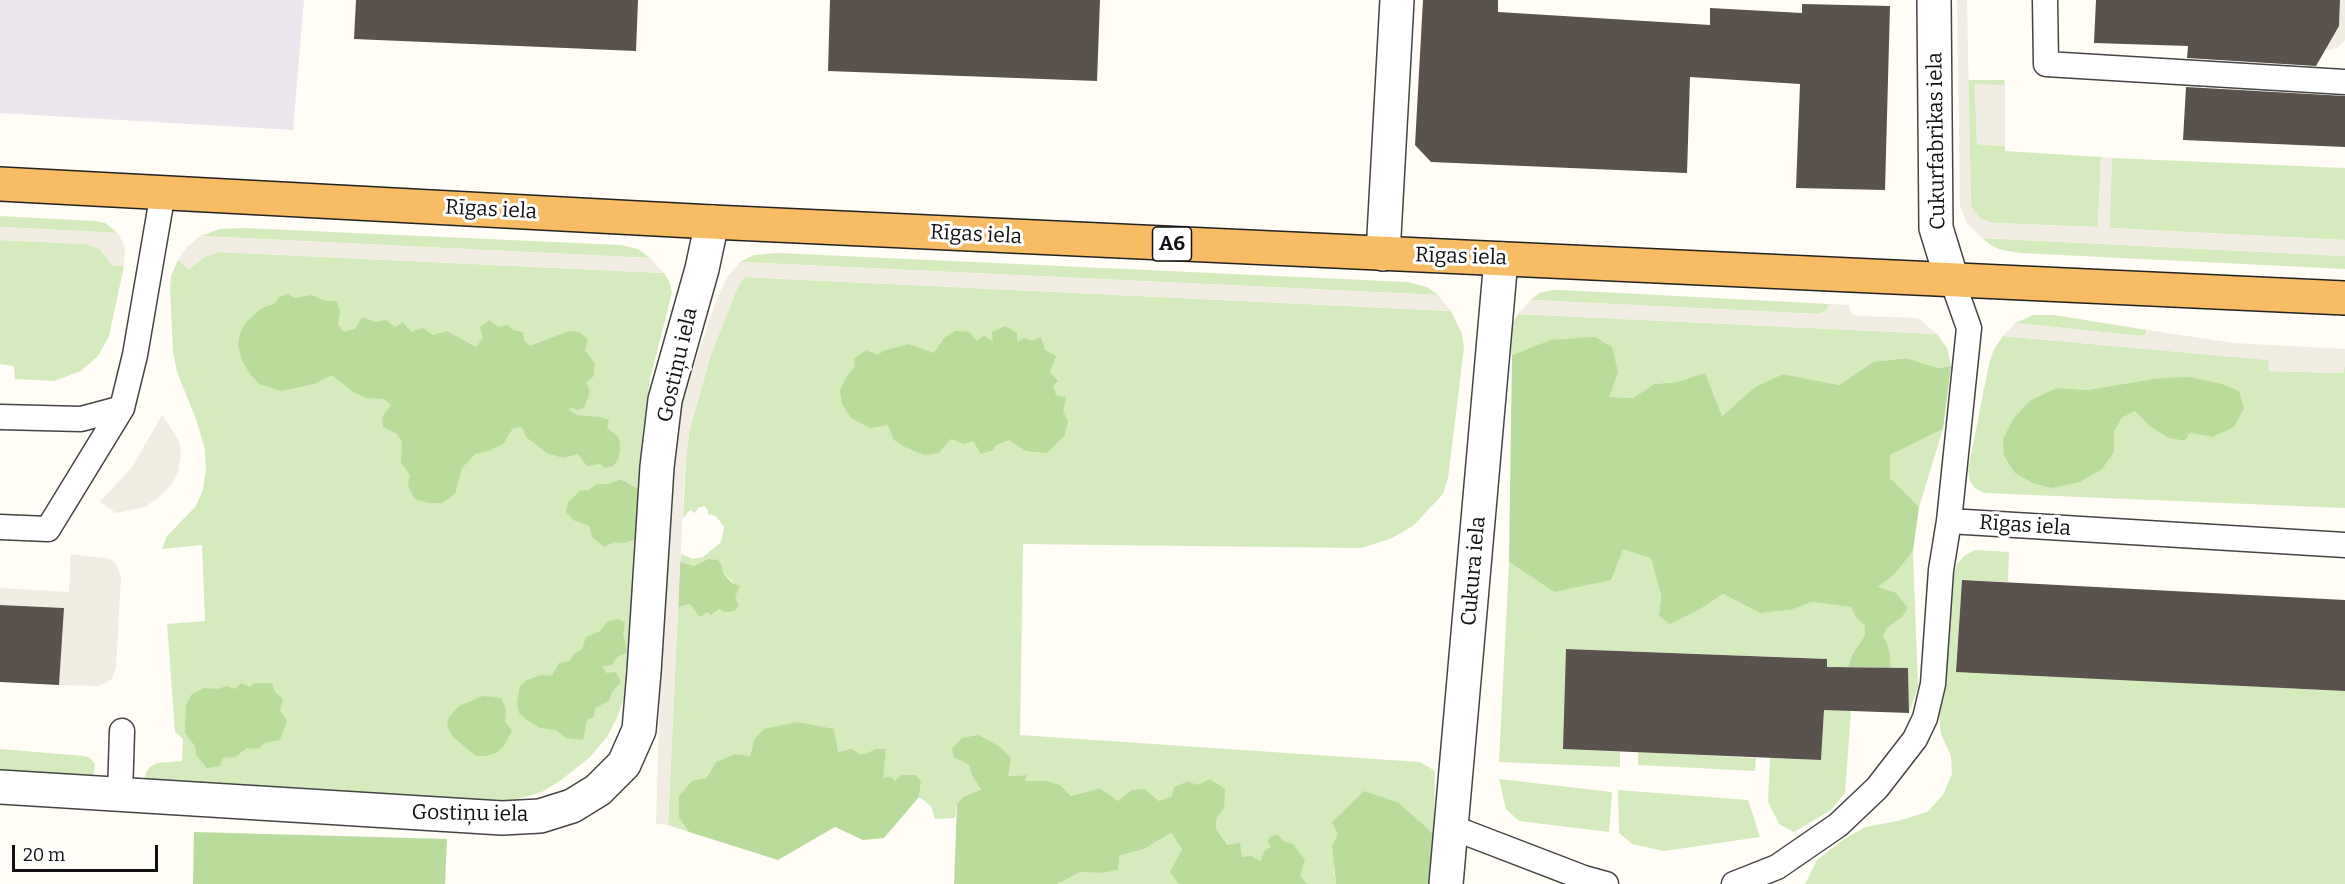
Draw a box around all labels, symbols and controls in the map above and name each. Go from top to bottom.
street label: Cukurfabrikas iela [1923,52,1951,230]
street label: Rīgas iela [444,195,538,225]
street label: Rīgas iela [929,220,1023,250]
road number: A6 [1152,227,1192,261]
street label: Rīgas iela [1415,243,1507,271]
street label: Gostiņu iela [653,305,703,425]
street label: Rīgas iela [1978,510,2072,542]
street label: Cukura iela [1457,515,1491,627]
street label: Gostiņu iela [411,800,529,828]
scale bar [15,833,160,871]
text: 20 m [23,844,65,866]

